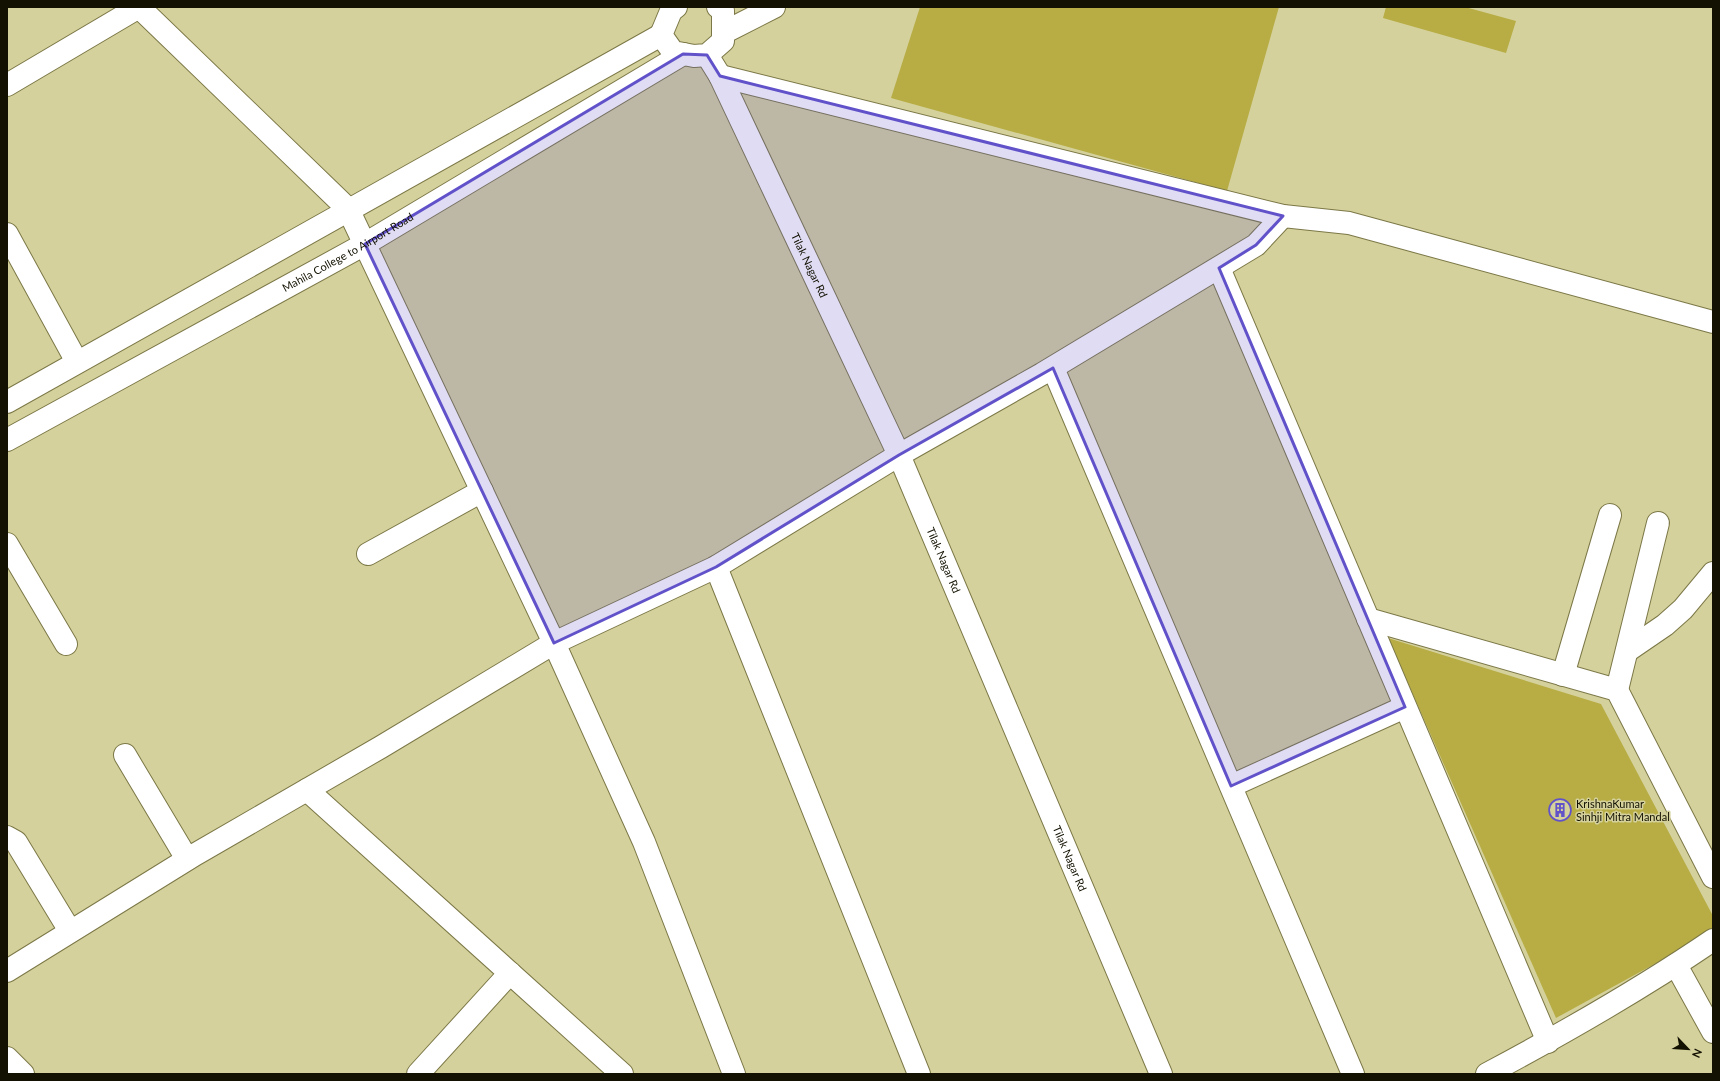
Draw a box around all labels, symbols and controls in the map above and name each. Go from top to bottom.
street label: Mahila College to Airport Road [280,210,415,294]
street label: Tilak Nagar Rd [789,231,831,299]
street label: Tilak Nagar Rd [924,525,964,595]
building icon: KrishnaKumar Sinhji Mitra Mandal [1547,797,1573,823]
place label: KrishnaKumar Sinhji Mitra Mandal [1576,797,1670,823]
street label: Tilak Nagar Rd [1051,824,1090,893]
north arrow [1668,1029,1708,1069]
text: N [1690,1047,1705,1060]

